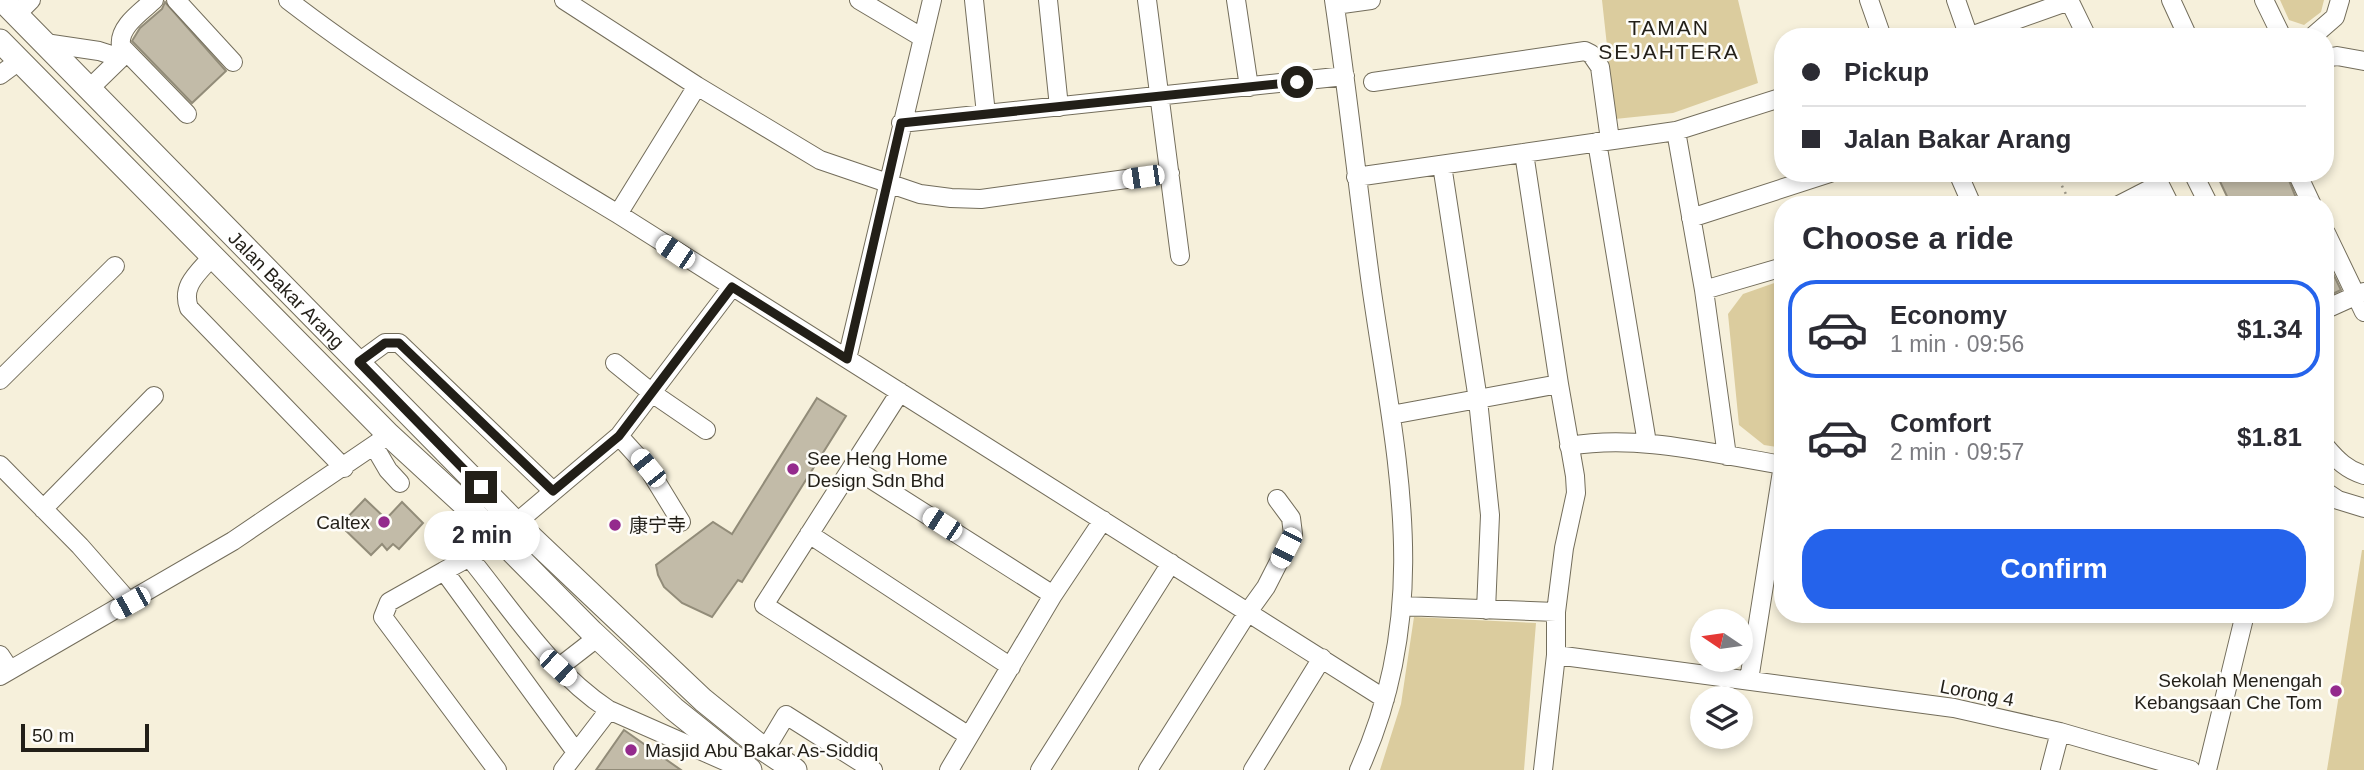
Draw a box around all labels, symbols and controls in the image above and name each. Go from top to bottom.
district label: TAMAN SEJAHTERA [1598,16,1740,63]
text: Pickup [1844,57,1929,87]
route start [1281,66,1313,98]
text: Jalan Bakar Arang [1844,124,2071,154]
car [1121,164,1166,190]
text: Choose a ride [1802,220,2014,256]
street label: Jalan Bakar Arang [225,227,349,352]
car [652,232,699,272]
icon: car [1806,298,1869,361]
text: Economy [1890,300,2007,330]
text: $1.34 [2237,314,2302,344]
text: 1 min · 09:56 [1890,331,2024,357]
icon: car [1806,406,1869,469]
text: Comfort [1890,408,1991,438]
text: $1.81 [2237,422,2302,452]
text: 2 min · 09:57 [1890,439,2024,465]
car [627,445,670,491]
place label: See Heng Home Design Sdn Bhd [807,448,947,491]
marker: See Heng Home Design Sdn Bhd [785,461,801,477]
route end [465,471,497,503]
car [919,504,966,544]
place label: Caltex [316,512,370,533]
callout: 2 min [423,512,539,560]
marker: Caltex [376,514,392,530]
place label: 康宁寺 [629,515,686,536]
marker: 康宁寺 [607,517,623,533]
text: 2 min [452,522,512,548]
car [1268,525,1305,571]
button: Confirm [1802,529,2306,609]
car [107,584,154,622]
north arrow [1690,609,1754,672]
map controls [1690,609,1753,749]
car [536,646,581,690]
place label: Sekolah Menengah Kebangsaan Che Tom [2134,670,2322,713]
street label: Lorong 4 [1938,676,2016,711]
marker: Sekolah Menengah Kebangsaan Che Tom [2328,683,2344,699]
button: layers [1690,686,1753,749]
scale bar [21,721,149,753]
text: 50 m [32,725,74,746]
place label: Masjid Abu Bakar As-Siddiq [645,740,878,761]
marker: Masjid Abu Bakar As-Siddiq [623,742,639,758]

